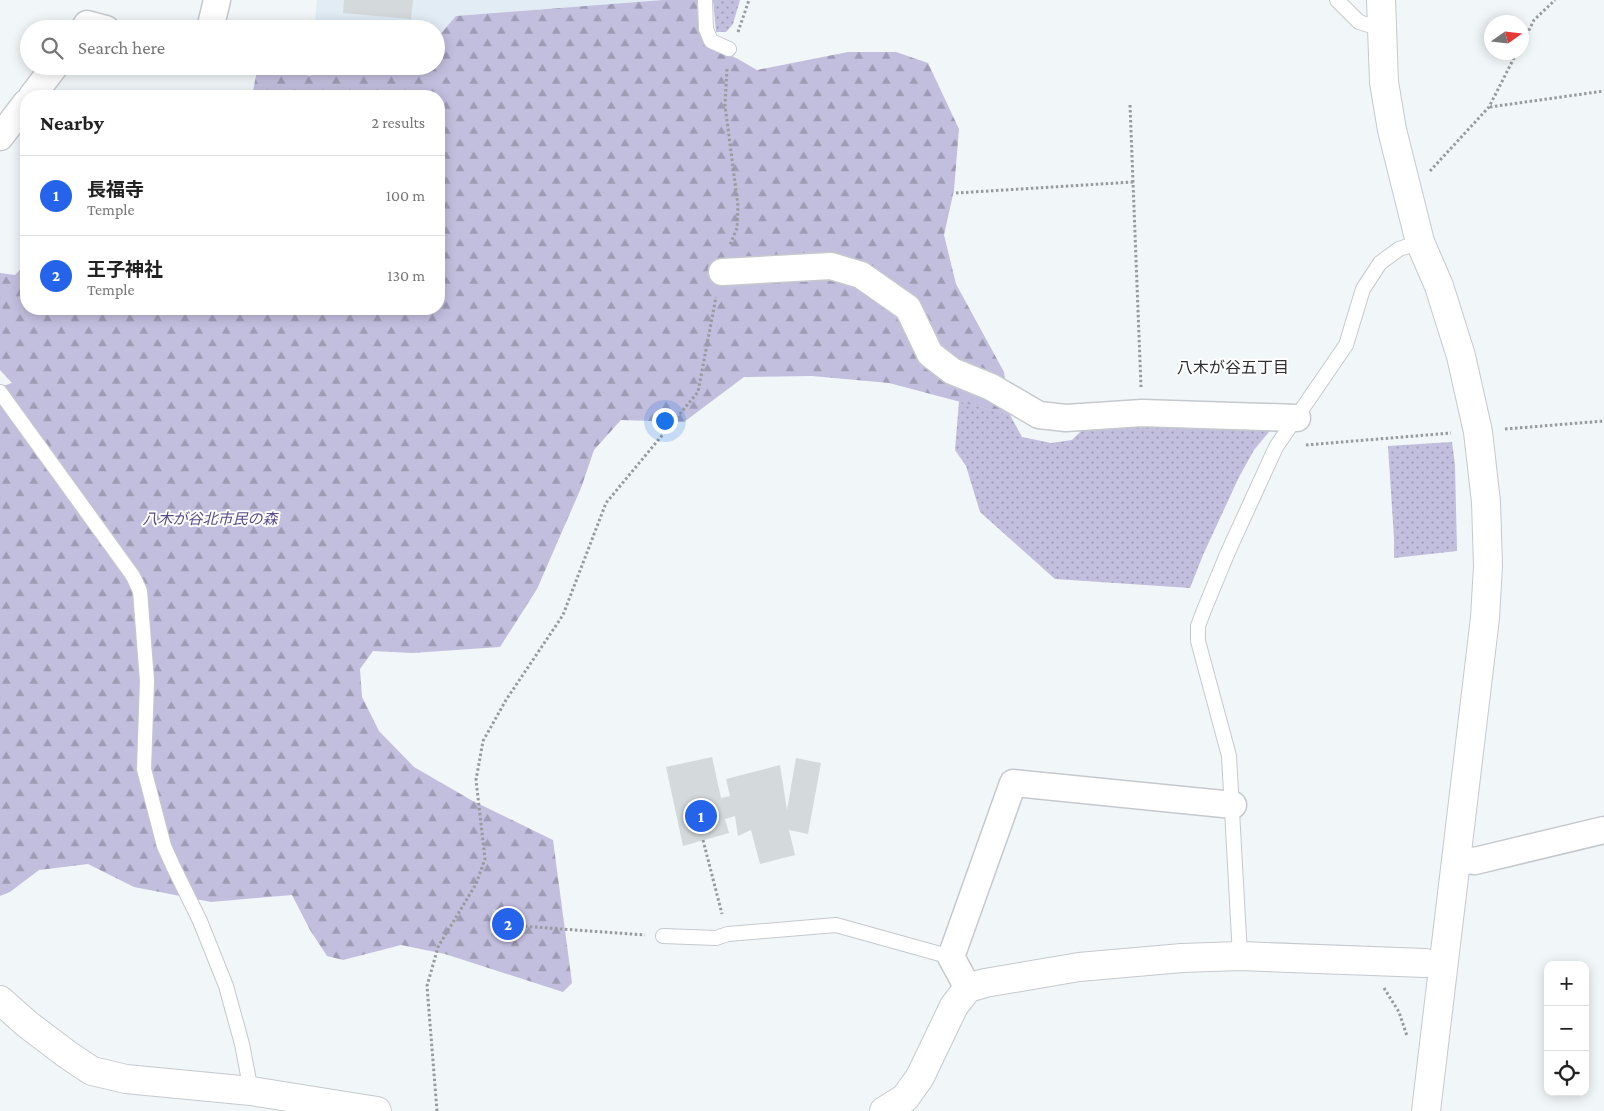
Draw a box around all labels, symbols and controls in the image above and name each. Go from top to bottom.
north arrow [1484,15,1529,60]
search box [20,20,445,75]
icon: search [38,34,66,62]
text: Search here [78,37,165,58]
text: Nearby [40,111,104,135]
text: 2 results [372,114,425,131]
text: 長福寺 [87,179,144,200]
text: 1 [53,187,59,204]
text: 100 m [386,187,425,204]
text: Temple [87,201,135,218]
text: 王子神社 [87,259,163,280]
text: 2 [52,267,60,284]
text: 130 m [387,267,425,284]
text: Temple [87,281,135,298]
district label: 八木が谷五丁目 [1177,359,1289,376]
your location [652,408,678,434]
park label: 八木が谷北市民の森 [142,511,279,527]
pin: 1 [685,797,717,835]
pin: 2 [492,905,524,943]
map controls [1544,961,1589,1096]
button: + [1544,961,1589,1006]
button: − [1544,1006,1589,1051]
button: locate [1544,1051,1589,1096]

